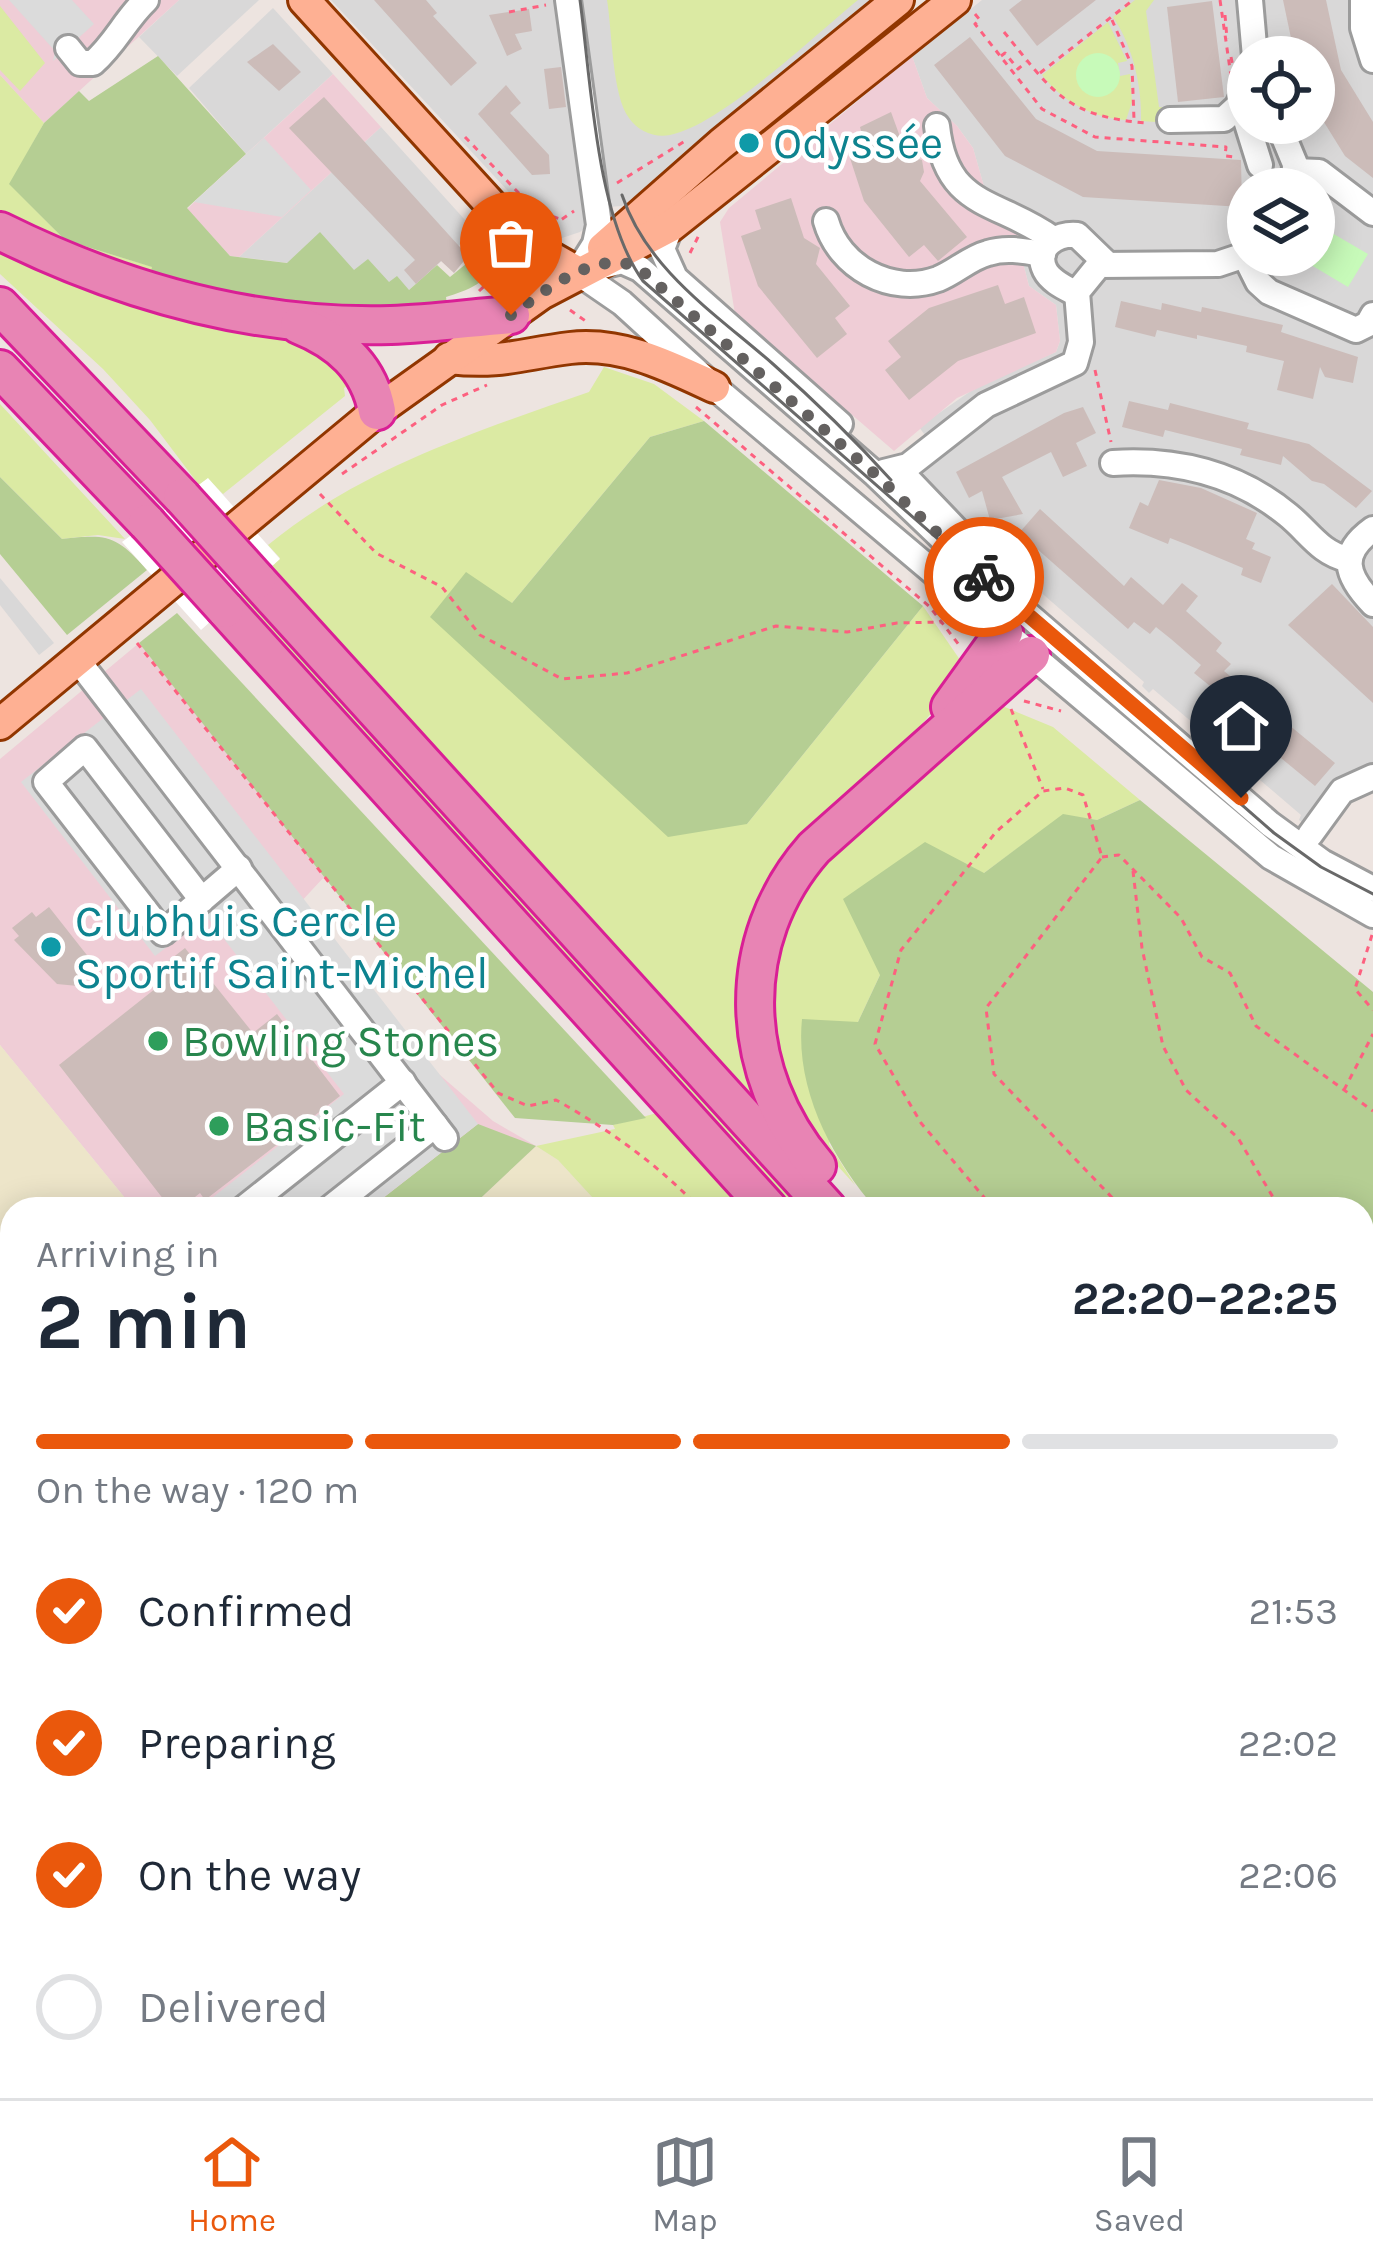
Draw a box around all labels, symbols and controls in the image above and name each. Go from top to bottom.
map controls [1227,36,1335,276]
button: locate [1227,36,1335,144]
place label: Odyssée [773,117,943,170]
marker: Odyssée [736,130,762,156]
button: layers [1227,168,1335,276]
pin [460,192,562,315]
icon: bag [478,210,544,276]
courier [924,517,1044,637]
icon: bike [951,544,1017,610]
pin [1190,675,1292,798]
icon: home [1208,693,1274,759]
place label: Clubhuis Cercle Sportif Saint-Michel [75,895,489,999]
marker: Clubhuis Cercle Sportif Saint-Michel [38,934,64,960]
place label: Bowling Stones [182,1015,499,1068]
marker: Bowling Stones [145,1028,171,1054]
place label: Basic-Fit [243,1100,426,1152]
marker: Basic-Fit [206,1113,232,1139]
text: Arriving in [36,1231,219,1277]
text: 22:20–22:25 [1072,1273,1338,1325]
text: 2 min [36,1276,251,1368]
text: On the way · 120 m [36,1467,359,1513]
icon: check [36,1578,102,1644]
text: Confirmed [138,1585,354,1637]
text: 21:53 [1248,1588,1338,1634]
icon: check [36,1710,102,1776]
text: Preparing [138,1717,336,1769]
text: 22:02 [1238,1720,1338,1766]
icon: check [36,1842,102,1908]
text: On the way [138,1849,361,1901]
text: 22:06 [1238,1852,1338,1898]
text: Delivered [138,1981,329,2033]
tab: Home [188,2129,276,2239]
tab: Map [652,2129,718,2239]
tab: Saved [1094,2129,1185,2239]

